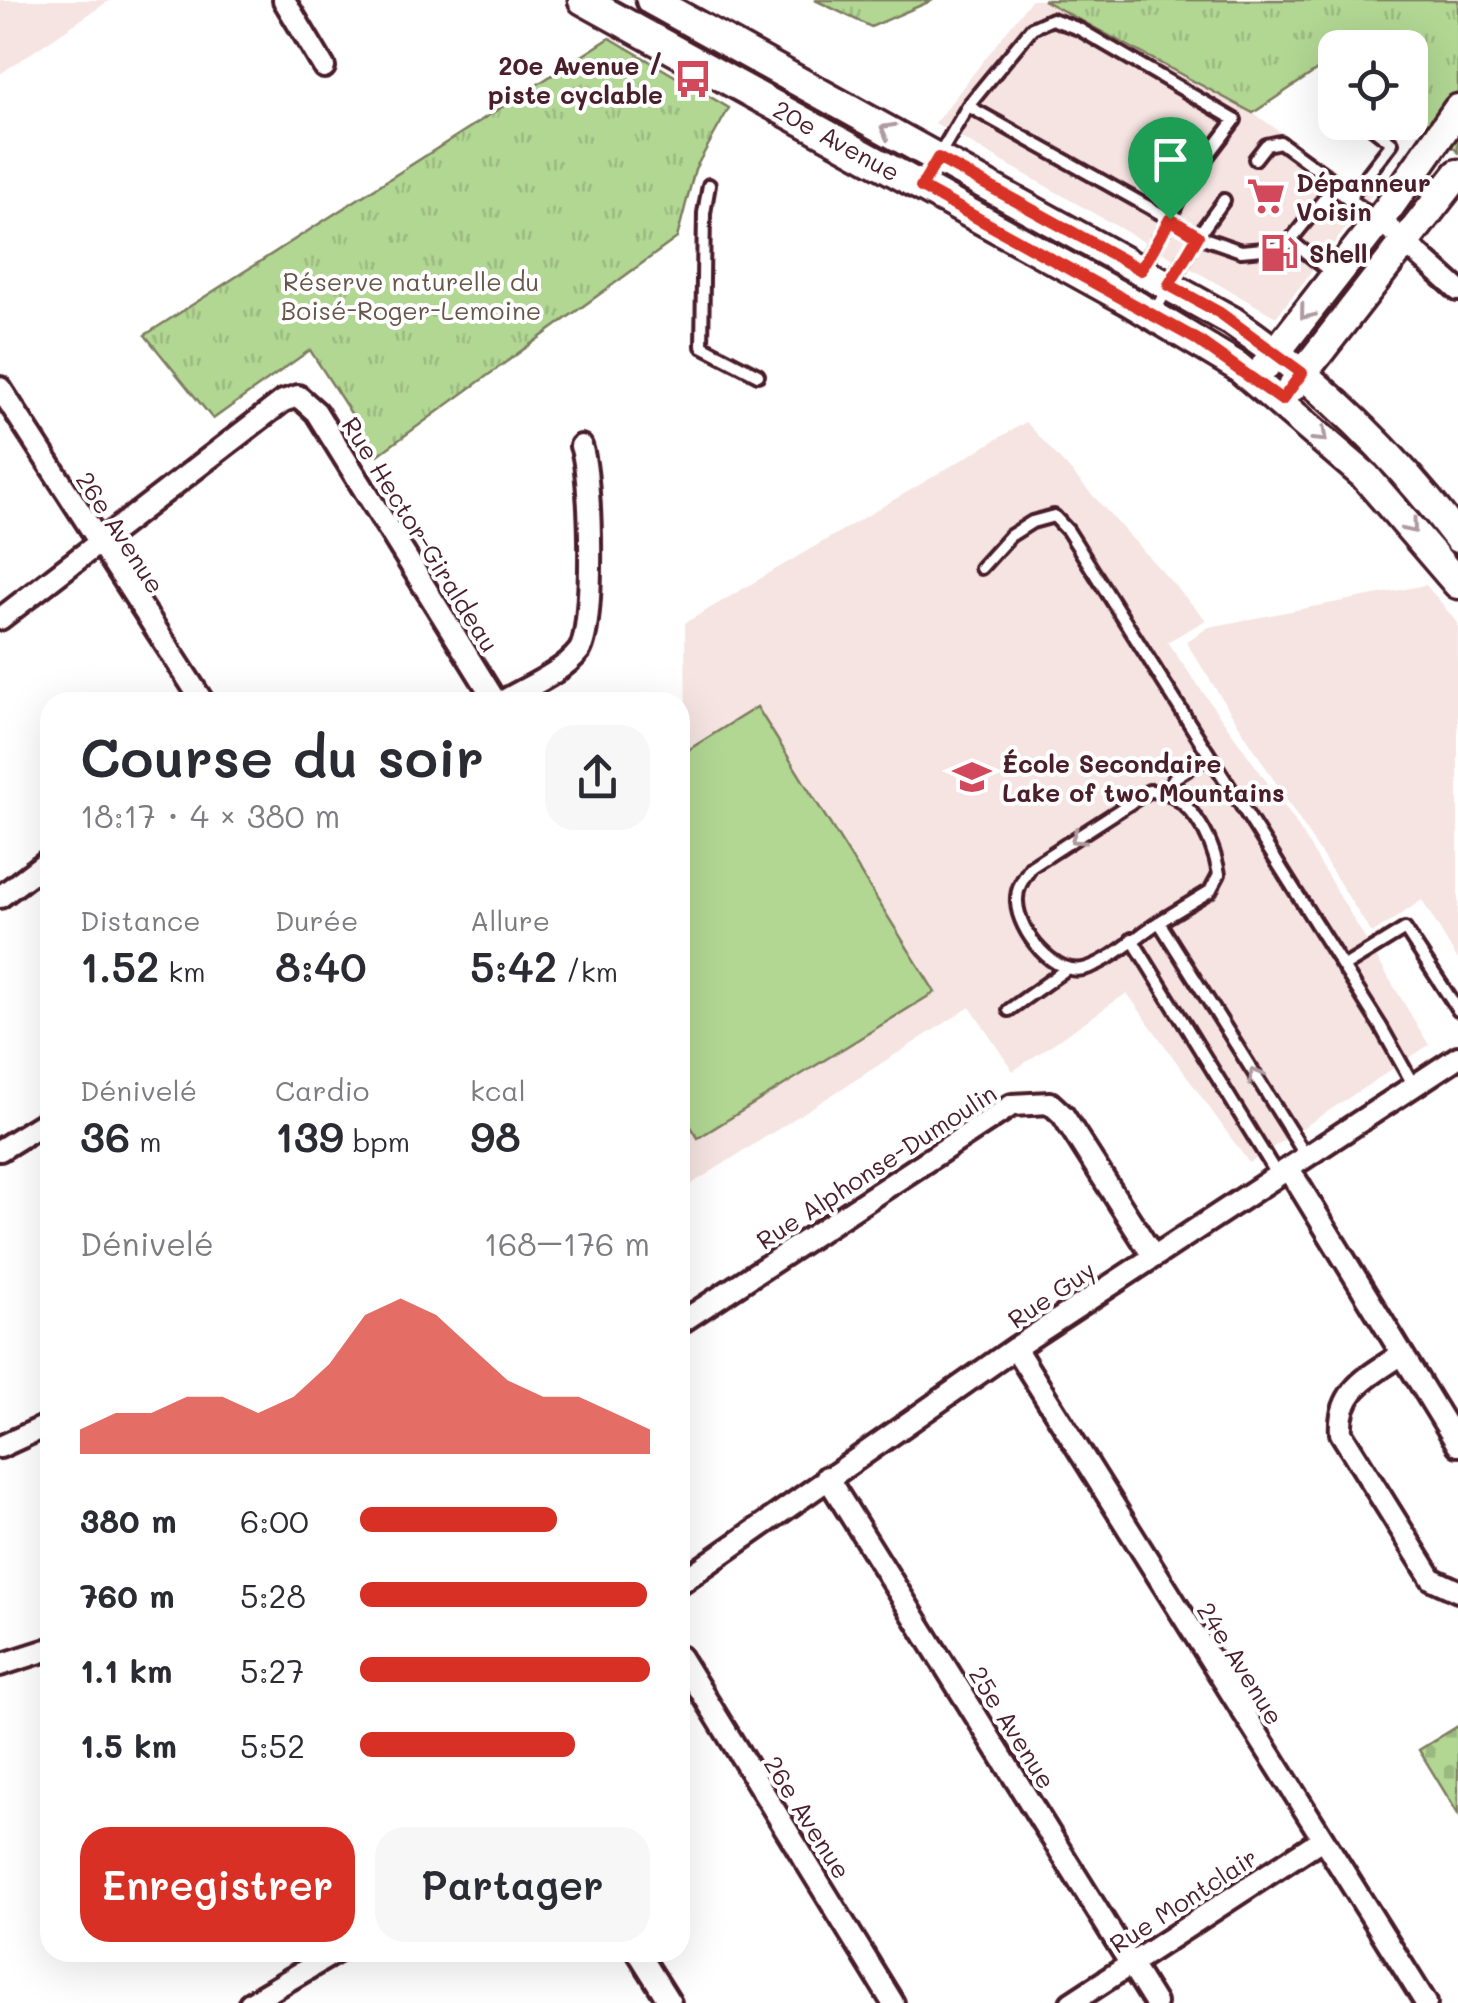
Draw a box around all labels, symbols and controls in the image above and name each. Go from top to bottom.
map controls [1318,30,1428,140]
button: locate [1318,30,1428,140]
place label: 20e Avenue / piste cyclable [488,49,663,111]
bus stop icon: 20e Avenue / piste cyclable [672,58,714,100]
street label: 20e Avenue [768,92,906,188]
pin [1128,117,1213,220]
one-way arrow [880,123,898,143]
icon: arrive [1143,132,1198,187]
place label: Dépanneur Voisin [1296,166,1431,227]
supermarket icon: Dépanneur Voisin [1245,175,1287,217]
fuel station icon: Shell [1258,232,1300,274]
place label: Shell [1309,237,1368,269]
park label: Réserve naturelle du Boisé-Roger-Lemoine [281,265,541,326]
one-way arrow [1300,302,1317,320]
street label: Rue Hector-Giraldeau [336,410,506,658]
one-way arrow [1309,424,1328,442]
street label: 26e Avenue [70,465,172,599]
one-way arrow [1399,515,1417,533]
text: Course du soir [80,720,484,792]
button: share [545,725,650,830]
place label: École Secondaire Lake of two Mountains [1002,747,1285,808]
school or university icon: École Secondaire Lake of two Mountains [951,756,993,798]
text: 18:17 · 4 × 380 m [80,794,340,836]
one-way arrow [1070,825,1088,844]
text: Distance [80,902,201,938]
text: Durée [275,902,358,938]
text: Allure [470,902,550,938]
text: 1.52 [80,938,159,993]
text: 8:40 [275,938,367,993]
text: 5:42 [470,938,557,993]
text: km [159,953,206,989]
text: /km [557,953,618,989]
one-way arrow [1248,1067,1267,1085]
text: Dénivelé [80,1072,197,1108]
text: Cardio [275,1072,369,1108]
text: kcal [470,1072,526,1108]
street label: Rue Alphonse-Dumoulin [750,1076,1002,1256]
text: 36 [80,1108,130,1163]
text: 139 [275,1108,344,1163]
text: 98 [470,1108,521,1163]
text: m [130,1123,162,1159]
text: bpm [344,1123,410,1159]
text: Dénivelé [80,1222,214,1264]
text: 168–176 m [484,1222,650,1264]
street label: Rue Guy [1001,1253,1101,1336]
text: 380 m [80,1499,177,1541]
text: 6:00 [240,1499,309,1541]
text: 760 m [80,1574,175,1616]
text: 5:28 [240,1574,306,1616]
street label: 24e Avenue [1191,1596,1291,1730]
text: 1.1 km [80,1649,172,1691]
text: 5:27 [240,1649,304,1691]
street label: 25e Avenue [963,1660,1063,1794]
text: 1.5 km [80,1724,177,1766]
text: 5:52 [240,1724,305,1766]
street label: 26e Avenue [758,1750,858,1884]
button: Enregistrer [80,1827,355,1942]
button: Partager [375,1827,650,1942]
street label: Rue Montclair [1103,1840,1263,1960]

